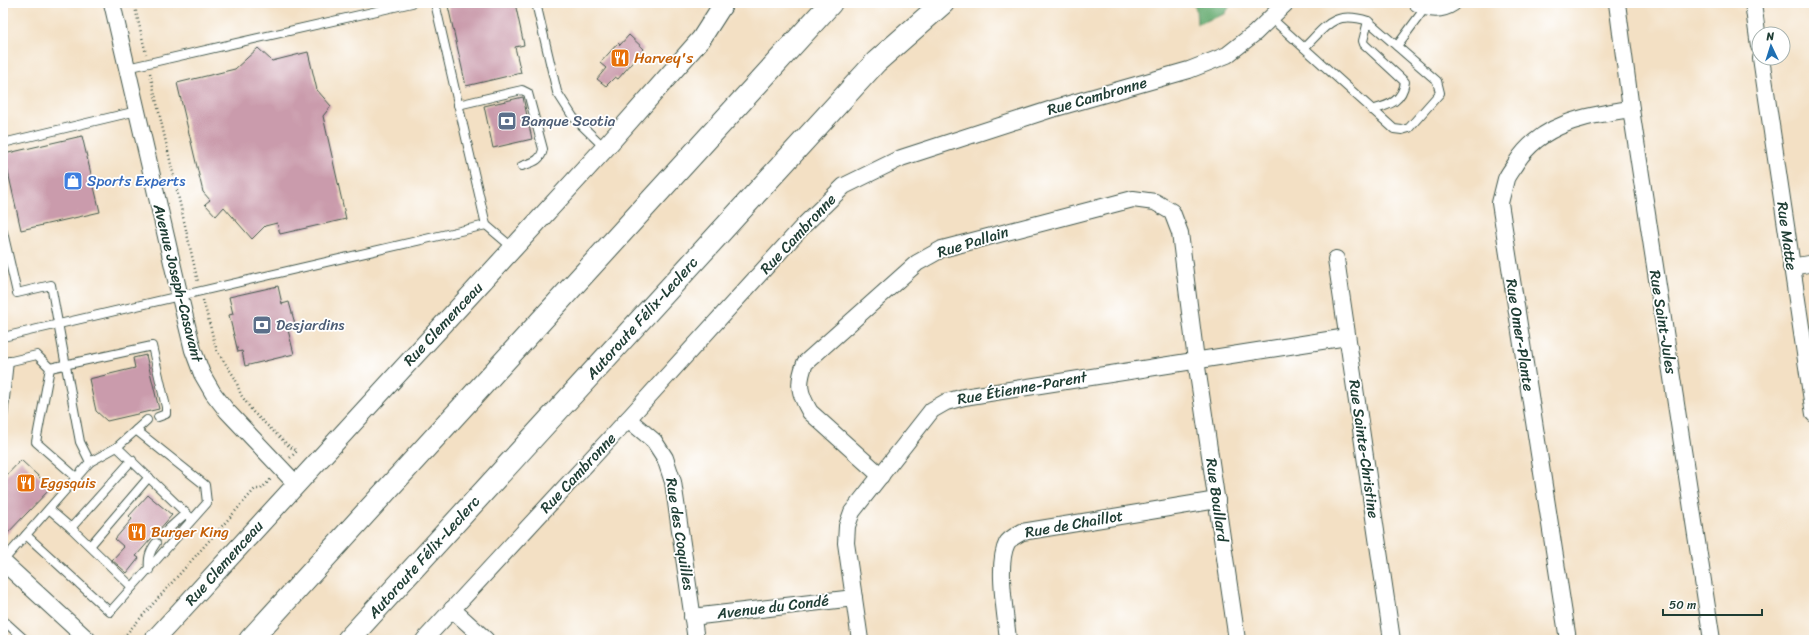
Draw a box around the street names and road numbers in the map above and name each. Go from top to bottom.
street label: Rue Cambronne [1044,69,1150,123]
street label: Rue Cambronne [753,187,843,280]
street label: Avenue Joseph-Casavant [146,200,210,366]
street label: Rue Matte [1769,200,1805,272]
street label: Rue Pallain [934,219,1012,265]
street label: Autoroute Félix-Leclerc [579,250,705,386]
street label: Rue Saint-Jules [1642,268,1684,376]
street label: Rue Clemenceau [397,276,489,372]
street label: Rue Omer-Plante [1498,277,1542,393]
street label: Rue Étienne-Parent [955,364,1090,412]
street label: Rue Sainte-Christine [1341,378,1387,520]
street label: Rue Cambronne [533,426,623,519]
street label: Rue Boullard [1198,457,1236,544]
street label: Rue des Coquilles [658,476,702,593]
street label: Autoroute Félix-Leclerc [361,489,487,625]
street label: Rue de Chaillot [1023,503,1126,545]
street label: Rue Clemenceau [178,514,270,612]
street label: Avenue du Condé [715,587,831,627]

